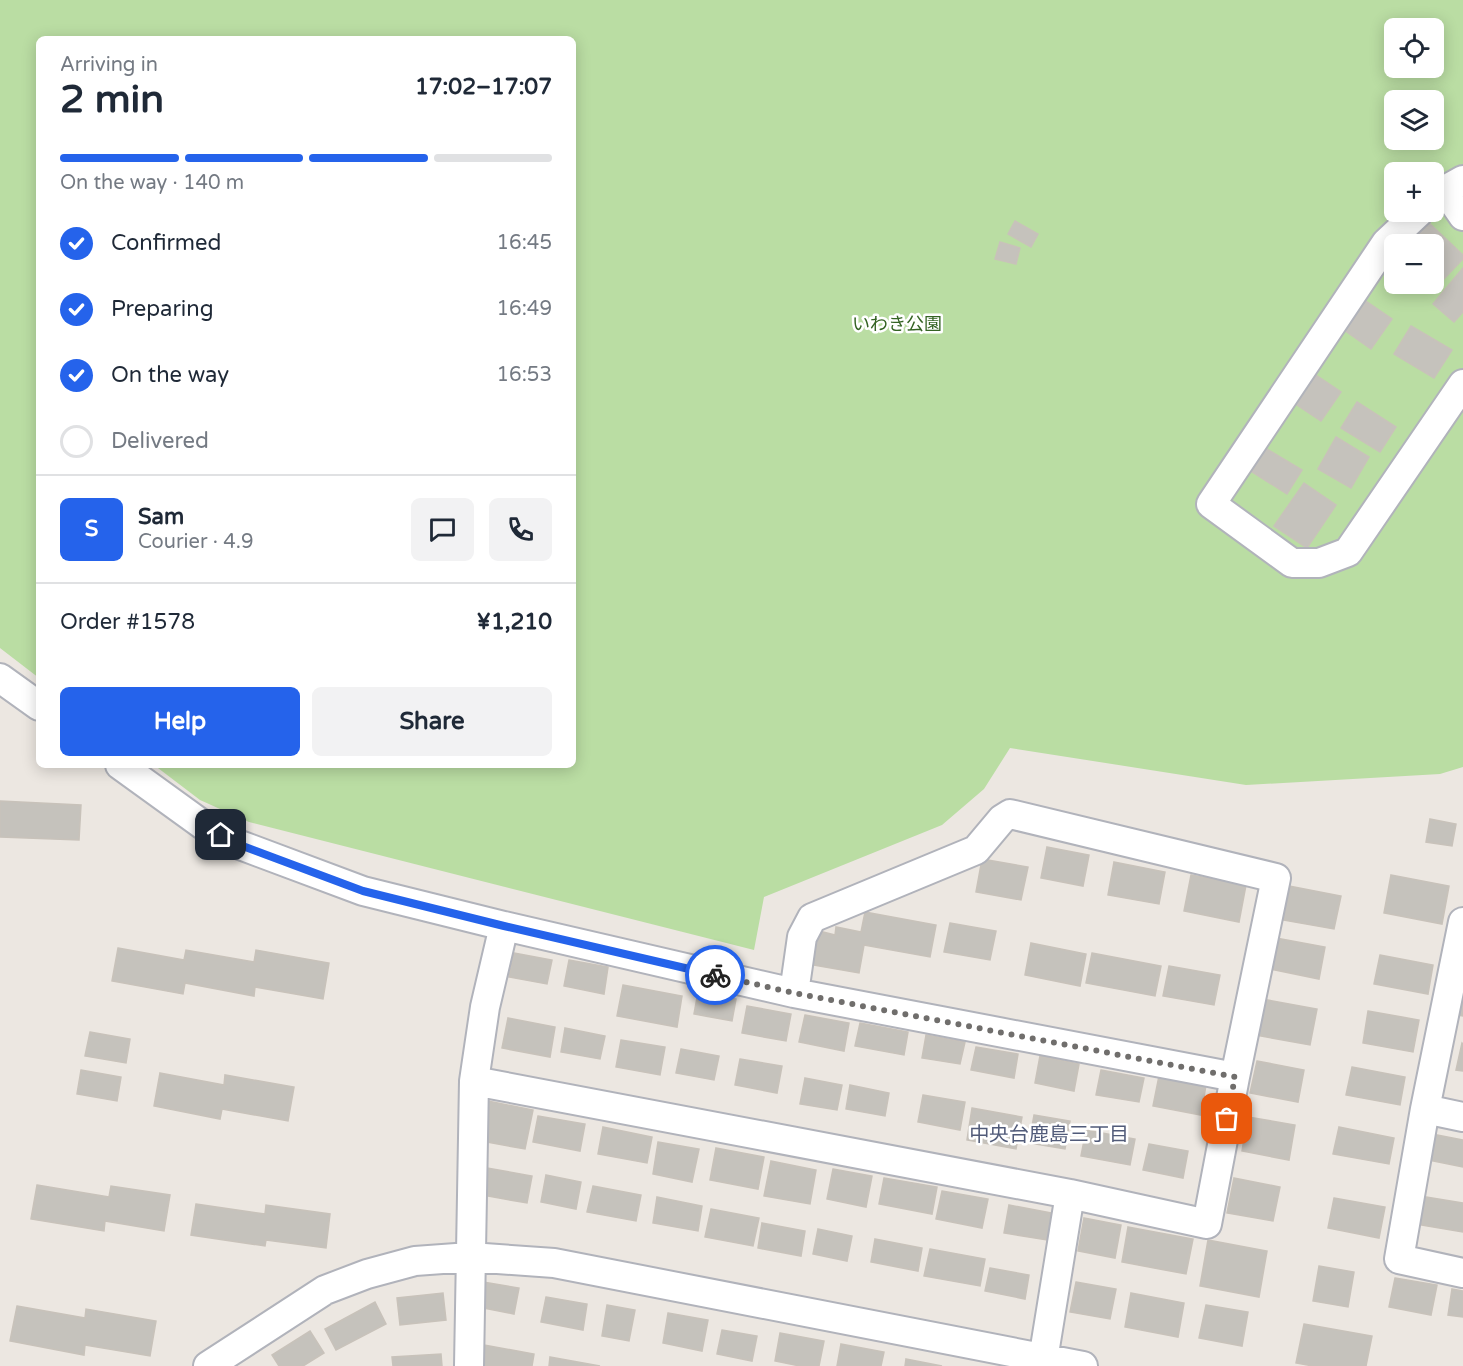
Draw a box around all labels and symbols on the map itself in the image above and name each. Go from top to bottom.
park label: いわき公園 [852,313,942,335]
pin [195,809,246,860]
courier [685,945,745,1005]
pin [1201,1093,1252,1144]
district label: 中央台鹿島三丁目 [969,1123,1129,1147]

